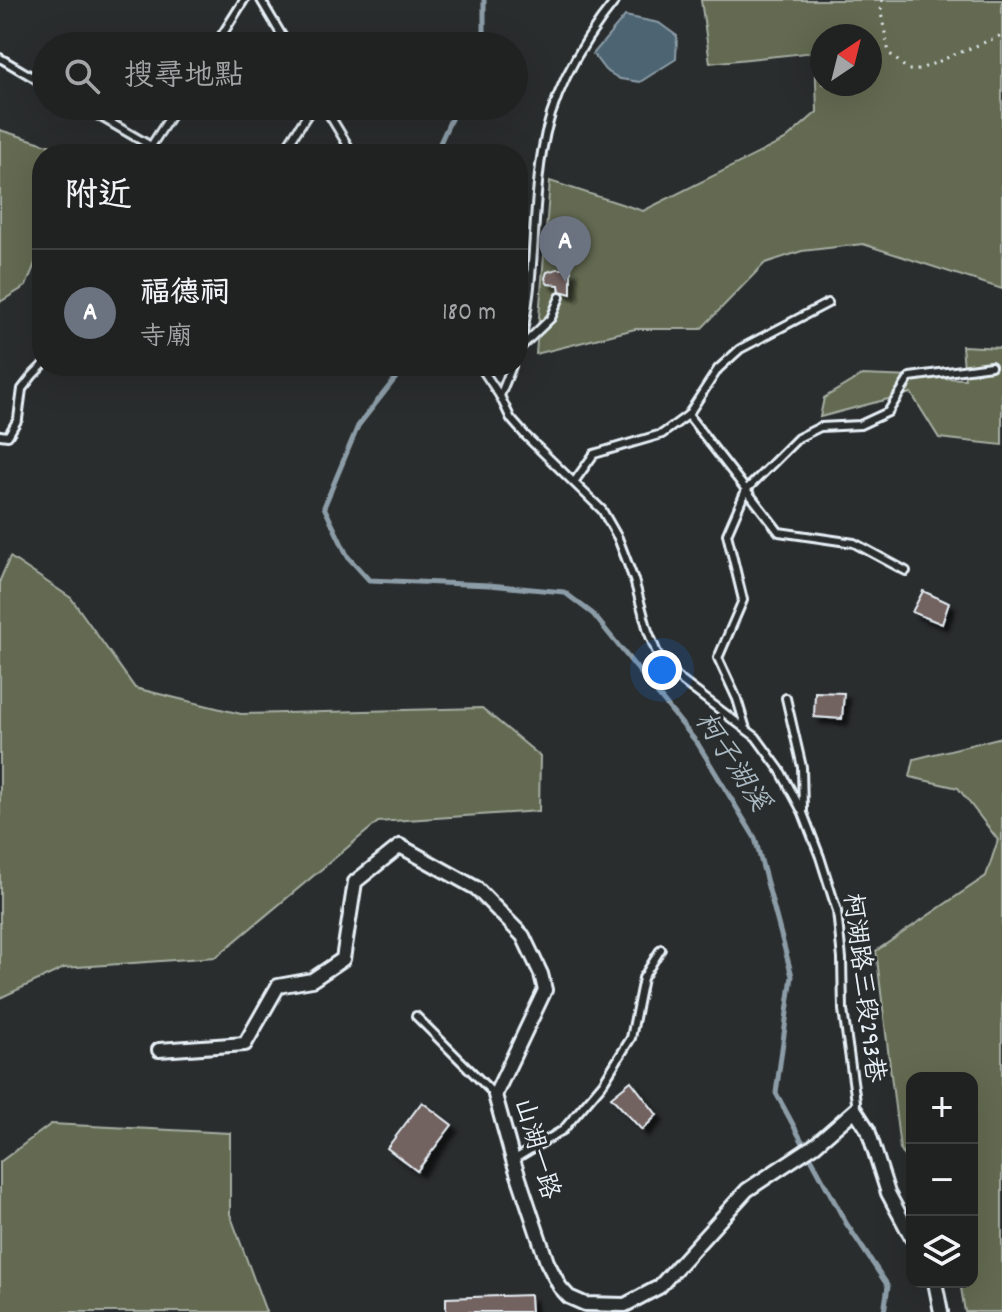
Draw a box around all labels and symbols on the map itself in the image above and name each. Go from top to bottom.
north arrow [810,24,882,96]
pin: A [539,216,591,282]
your location [642,650,682,690]
water label: 柯子湖溪 [683,705,778,823]
street label: 柯湖路三段293巷 [832,891,892,1085]
street label: 山湖一路 [503,1094,567,1204]

